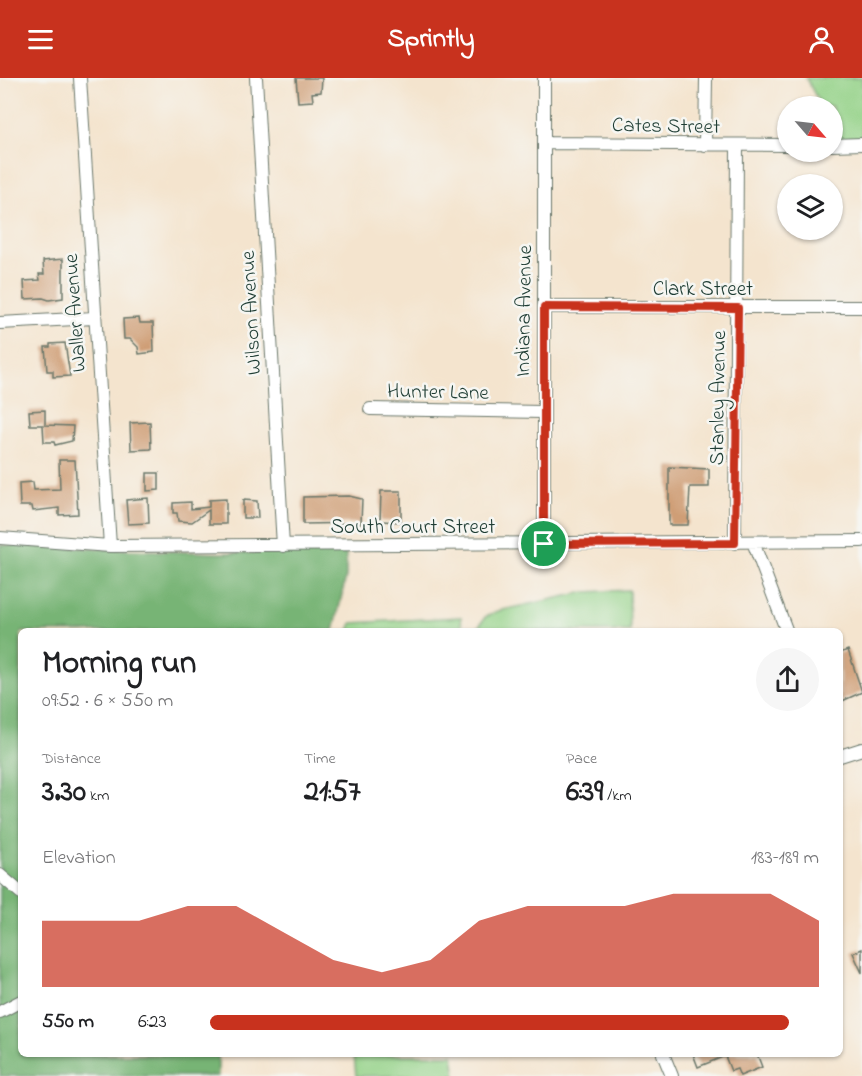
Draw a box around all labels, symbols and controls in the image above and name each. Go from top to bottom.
text: Sprintly [387,20,475,59]
icon: menu [24,23,57,56]
icon: person [805,23,838,56]
north arrow [777,96,843,162]
map controls [777,96,843,240]
street label: Cates Street [612,111,720,143]
button: layers [777,174,843,240]
street label: Indiana Avenue [509,244,541,377]
street label: Wilson Avenue [234,249,270,376]
street label: Waller Avenue [57,252,95,373]
street label: Clark Street [653,275,753,305]
street label: Stanley Avenue [703,330,737,466]
street label: Hunter Lane [387,377,490,409]
street label: South Court Street [331,513,495,543]
pin [518,518,569,569]
icon: arrive [527,527,560,560]
text: Morning run [42,640,196,688]
button: share [756,648,819,711]
text: 09:52 · 6 × 550 m [42,687,173,716]
text: Distance [42,747,101,771]
text: Time [304,747,336,771]
text: Pace [566,747,597,771]
text: 3.30 [42,771,86,815]
text: 21:57 [304,771,361,815]
text: 6:39 [566,771,603,815]
text: km [86,784,109,808]
text: /km [603,784,632,808]
text: Elevation [42,844,116,873]
text: 183–189 m [751,844,819,873]
text: 550 m [42,1008,94,1037]
text: 6:23 [138,1008,167,1037]

